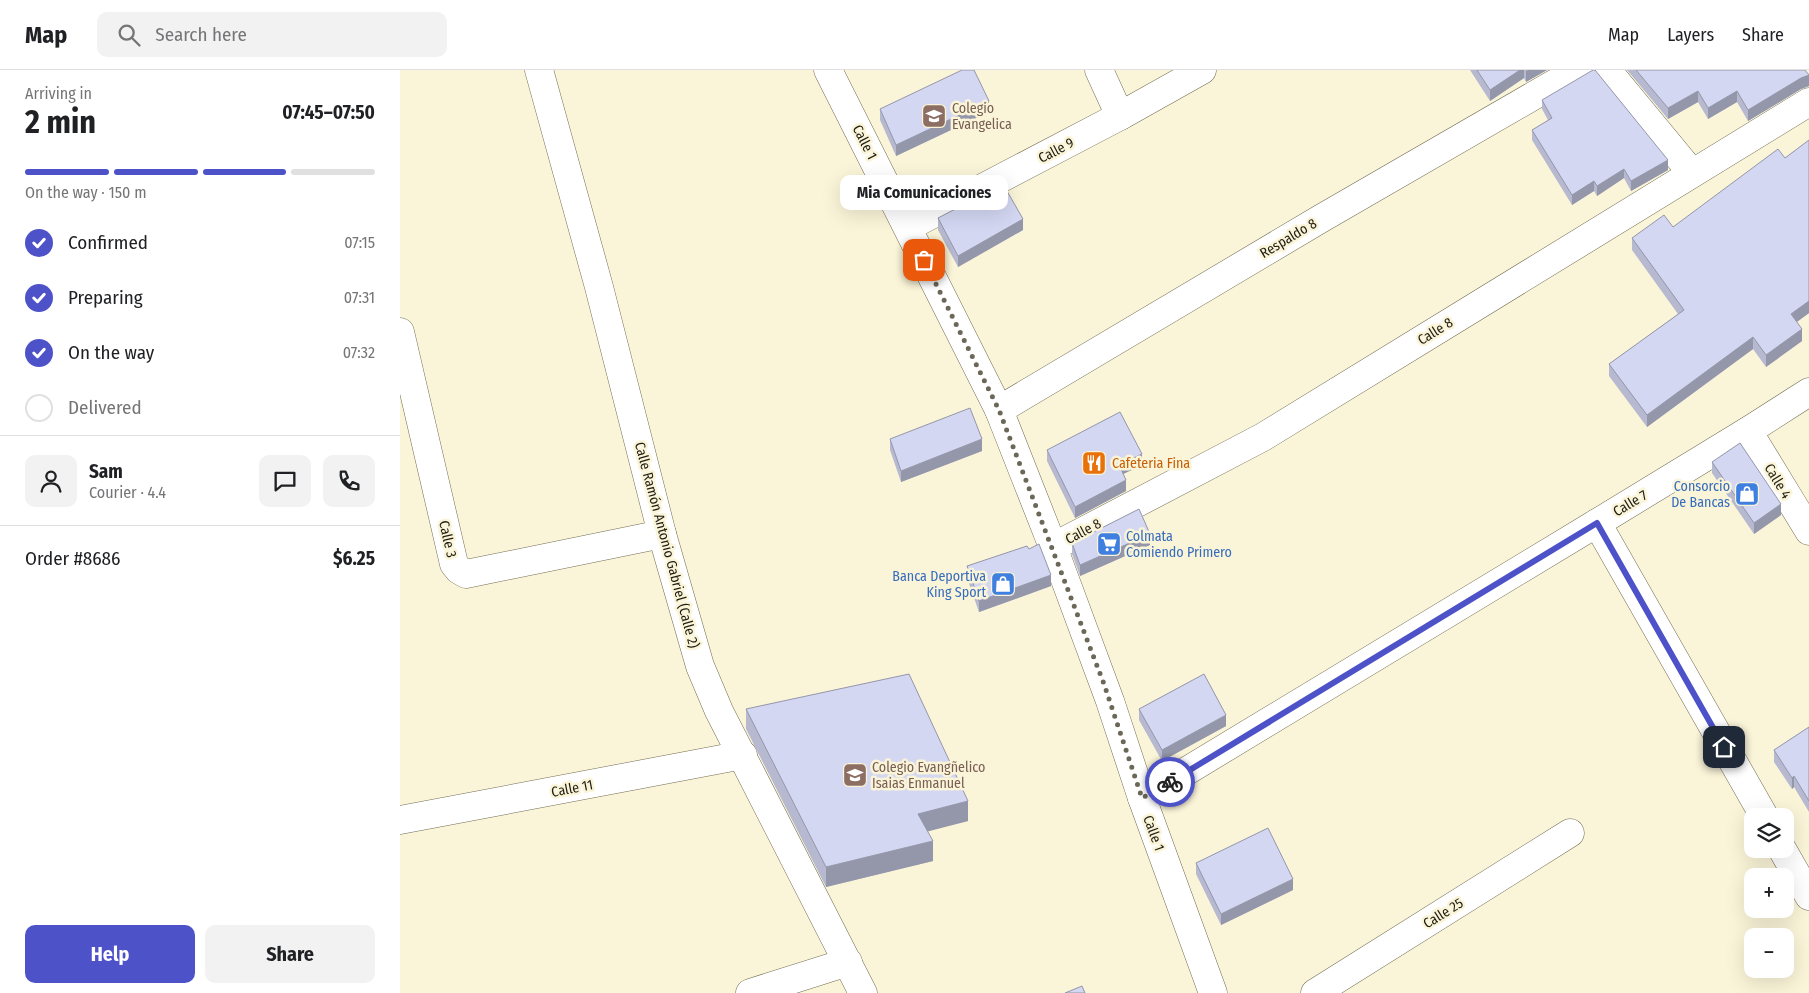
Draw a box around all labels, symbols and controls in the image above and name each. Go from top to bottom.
search box [97,12,447,57]
text: Map [25,21,67,49]
icon: search [115,21,143,49]
text: Search here [155,23,247,46]
text: Map [1608,24,1639,46]
text: Layers [1667,24,1714,46]
text: Share [1742,24,1784,46]
text: Arriving in [25,84,92,103]
place label: Colegio Evangelica [952,100,1012,133]
text: 07:45–07:50 [282,101,375,124]
text: 2 min [25,103,96,141]
school or university icon: Colegio Evangelica [921,103,947,129]
street label: Calle 1 [849,122,880,162]
street label: Calle 9 [1035,134,1077,167]
callout: Mia Comunicaciones [840,175,1008,210]
text: On the way · 150 m [25,183,146,202]
text: Mia Comunicaciones [857,183,991,202]
street label: Respaldo 8 [1257,215,1320,262]
icon: check [25,229,53,257]
text: Confirmed [68,231,148,254]
text: 07:15 [344,233,375,252]
pin [903,239,945,281]
icon: bag [910,246,938,274]
icon: check [25,284,53,312]
text: Preparing [68,286,143,309]
text: 07:31 [344,288,375,307]
street label: Calle 8 [1415,314,1456,349]
icon: check [25,339,53,367]
text: On the way [68,341,154,364]
text: 07:32 [343,343,375,362]
text: Delivered [68,396,142,419]
street label: Calle Ramón Antonio Gabriel (Calle 2) [631,440,702,650]
restaurant icon: Cafeteria Fina [1081,450,1107,476]
button: person [25,455,77,507]
button: chat [259,455,311,507]
button: phone [323,455,375,507]
place label: Cafeteria Fina [1112,455,1190,472]
text: Sam [89,460,123,483]
street label: Calle 4 [1760,461,1795,502]
place label: Consorcio De Bancas [1671,478,1730,511]
shop icon: Consorcio De Bancas [1734,481,1760,507]
text: Courier · 4.4 [89,483,166,502]
street label: Calle 7 [1610,486,1651,520]
street label: Calle 8 [1062,515,1104,548]
street label: Calle 3 [435,519,460,559]
place label: Colmata Comiendo Primero [1126,528,1232,561]
supermarket icon: Colmata Comiendo Primero [1096,531,1122,557]
text: Order #8686 [25,547,121,570]
text: $6.25 [333,547,375,570]
place label: Banca Deportiva King Sport [892,568,986,601]
shop icon: Banca Deportiva King Sport [990,571,1016,597]
pin [1703,726,1745,768]
icon: home [1710,733,1738,761]
courier [1145,757,1195,807]
place label: Colegio Evangñelico Isaias Enmanuel [872,759,985,792]
school or university icon: Colegio Evangñelico Isaias Enmanuel [842,762,868,788]
icon: bike [1156,768,1184,796]
street label: Calle 11 [550,776,594,801]
map controls [1744,808,1794,978]
button: layers [1744,808,1794,858]
street label: Calle 1 [1139,813,1168,853]
button: + [1744,868,1794,918]
street label: Calle 25 [1420,895,1466,932]
button: Help [25,925,195,983]
button: Share [205,925,375,983]
button: − [1744,928,1794,978]

